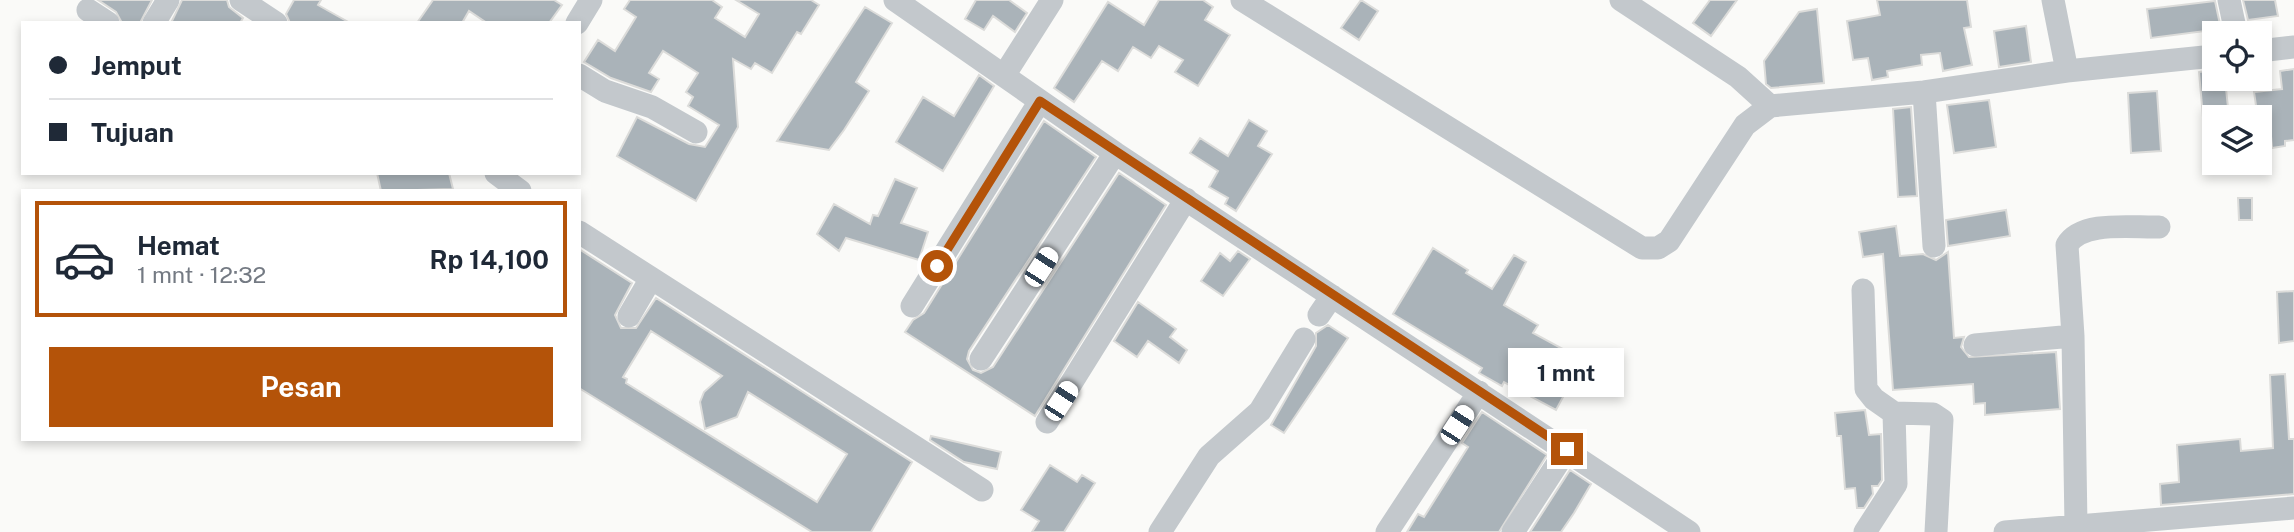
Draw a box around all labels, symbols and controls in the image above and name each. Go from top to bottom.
map controls [2202,21,2272,175]
button: locate [2202,21,2272,91]
text: Jemput [91,50,182,81]
button: layers [2202,105,2272,175]
text: Tujuan [91,117,174,148]
icon: car [53,228,116,291]
text: Hemat [137,230,220,261]
text: Rp 14,100 [429,244,549,275]
car [1021,244,1062,290]
route start [921,250,953,282]
text: 1 mnt · 12:32 [137,261,266,288]
button: Pesan [49,347,553,427]
callout: 1 mnt [1509,348,1625,396]
text: 1 mnt [1537,359,1595,386]
car [1041,378,1082,424]
car [1437,402,1478,448]
route end [1551,433,1583,465]

